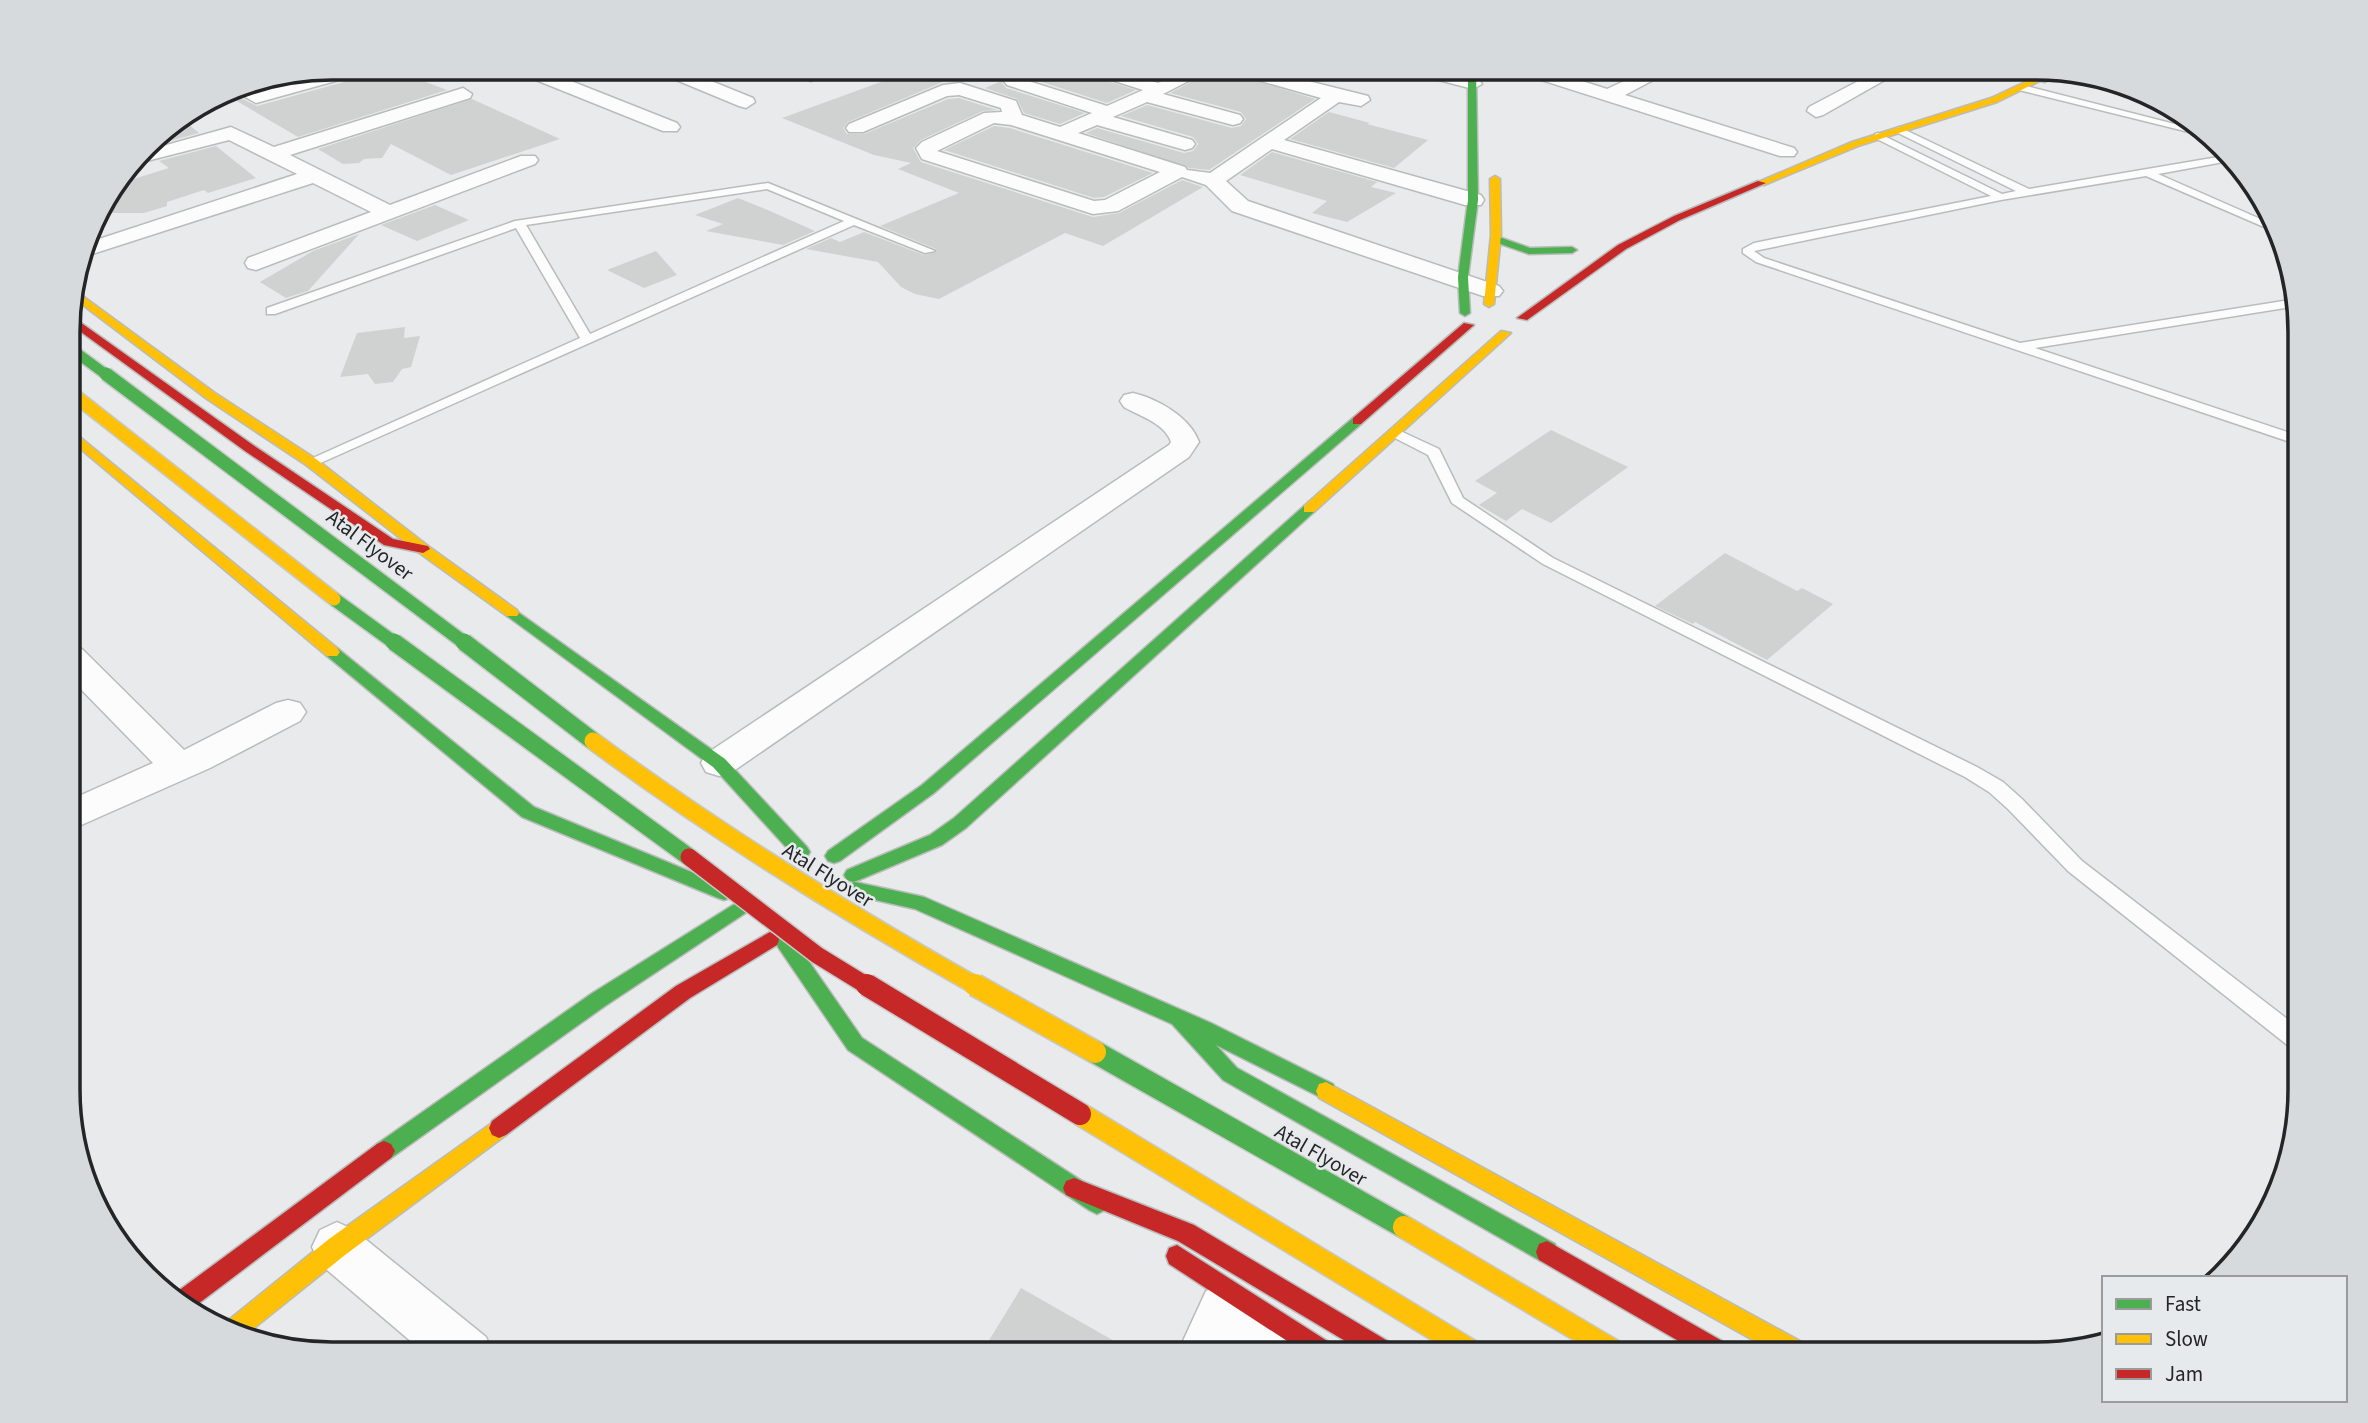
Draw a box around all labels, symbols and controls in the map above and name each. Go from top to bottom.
street label: Atal Flyover [320,502,420,588]
street label: Atal Flyover [777,835,880,915]
street label: Atal Flyover [1269,1116,1373,1194]
legend [2102,1276,2347,1402]
text: Fast [2165,1289,2201,1319]
text: Slow [2165,1324,2208,1354]
text: Jam [2165,1359,2203,1389]

